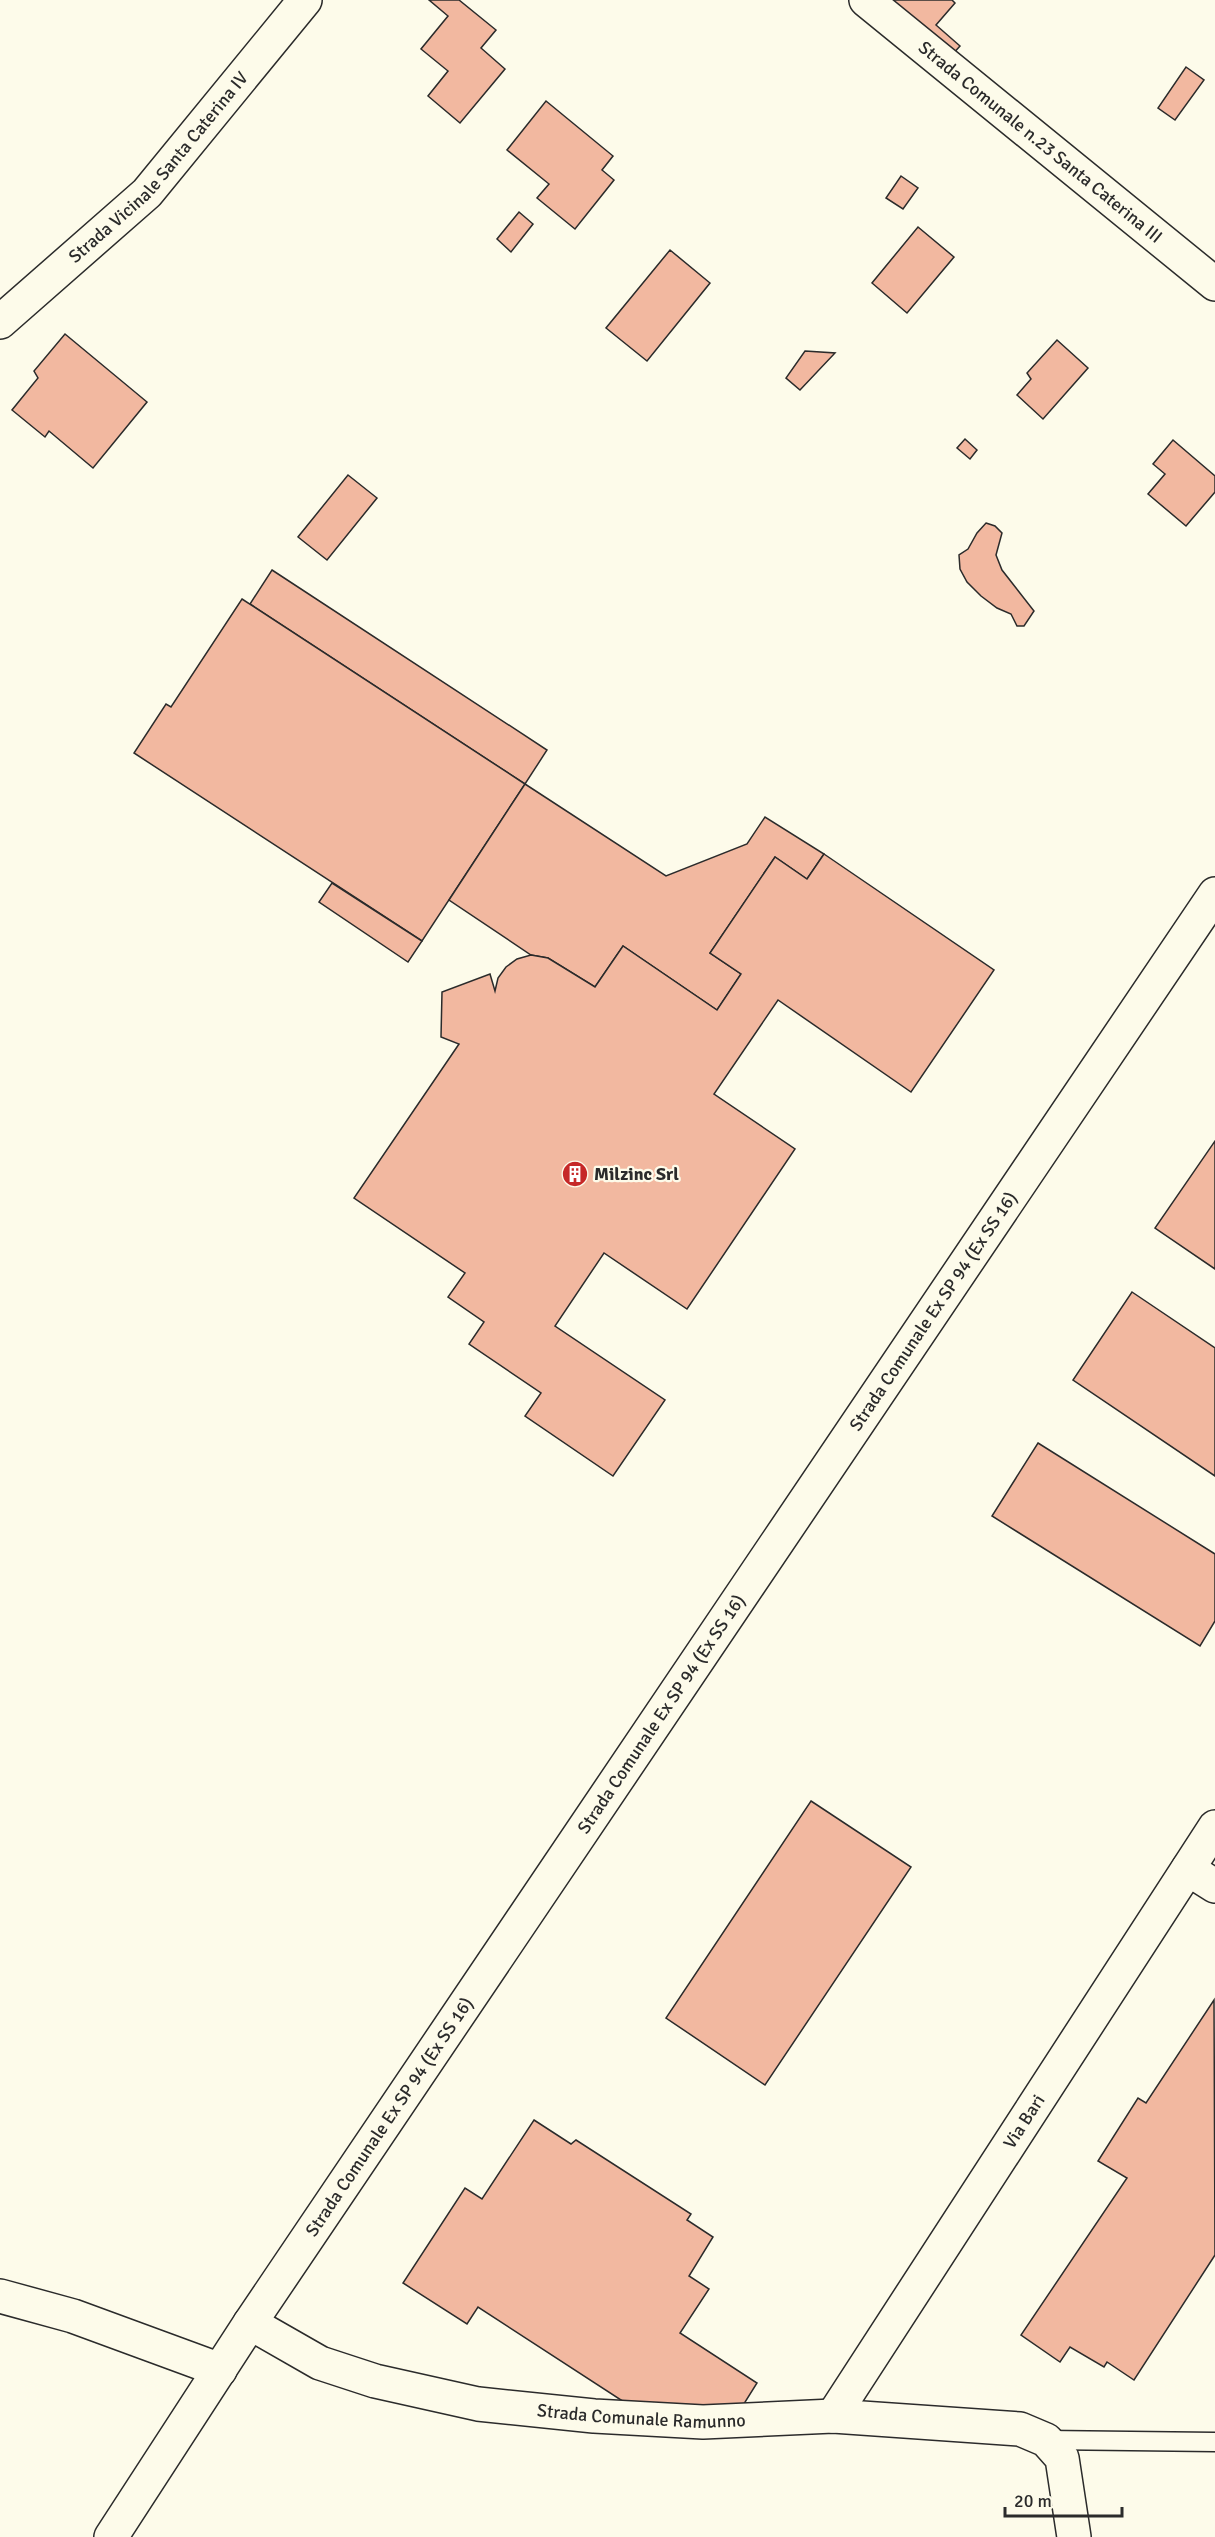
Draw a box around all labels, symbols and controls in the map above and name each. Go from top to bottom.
street label: Strada Comunale n.23 Santa Caterina III [914,36,1167,248]
street label: Strada Vicinale Santa Caterina IV [64,67,253,268]
building icon: Milzinc Srl [560,1159,590,1189]
place label: Milzinc Srl [594,1163,679,1185]
street label: Strada Comunale Ex SP 94 (Ex SS 16) [845,1187,1022,1435]
street label: Strada Comunale Ex SP 94 (Ex SS 16) [573,1590,750,1838]
street label: Strada Comunale Ex SP 94 (Ex SS 16) [301,1993,478,2241]
street label: Via Bari [998,2090,1050,2153]
street label: Strada Comunale Ramunno [536,2399,746,2433]
scale bar [1005,2480,1122,2518]
text: 20 m [1014,2490,1052,2512]

